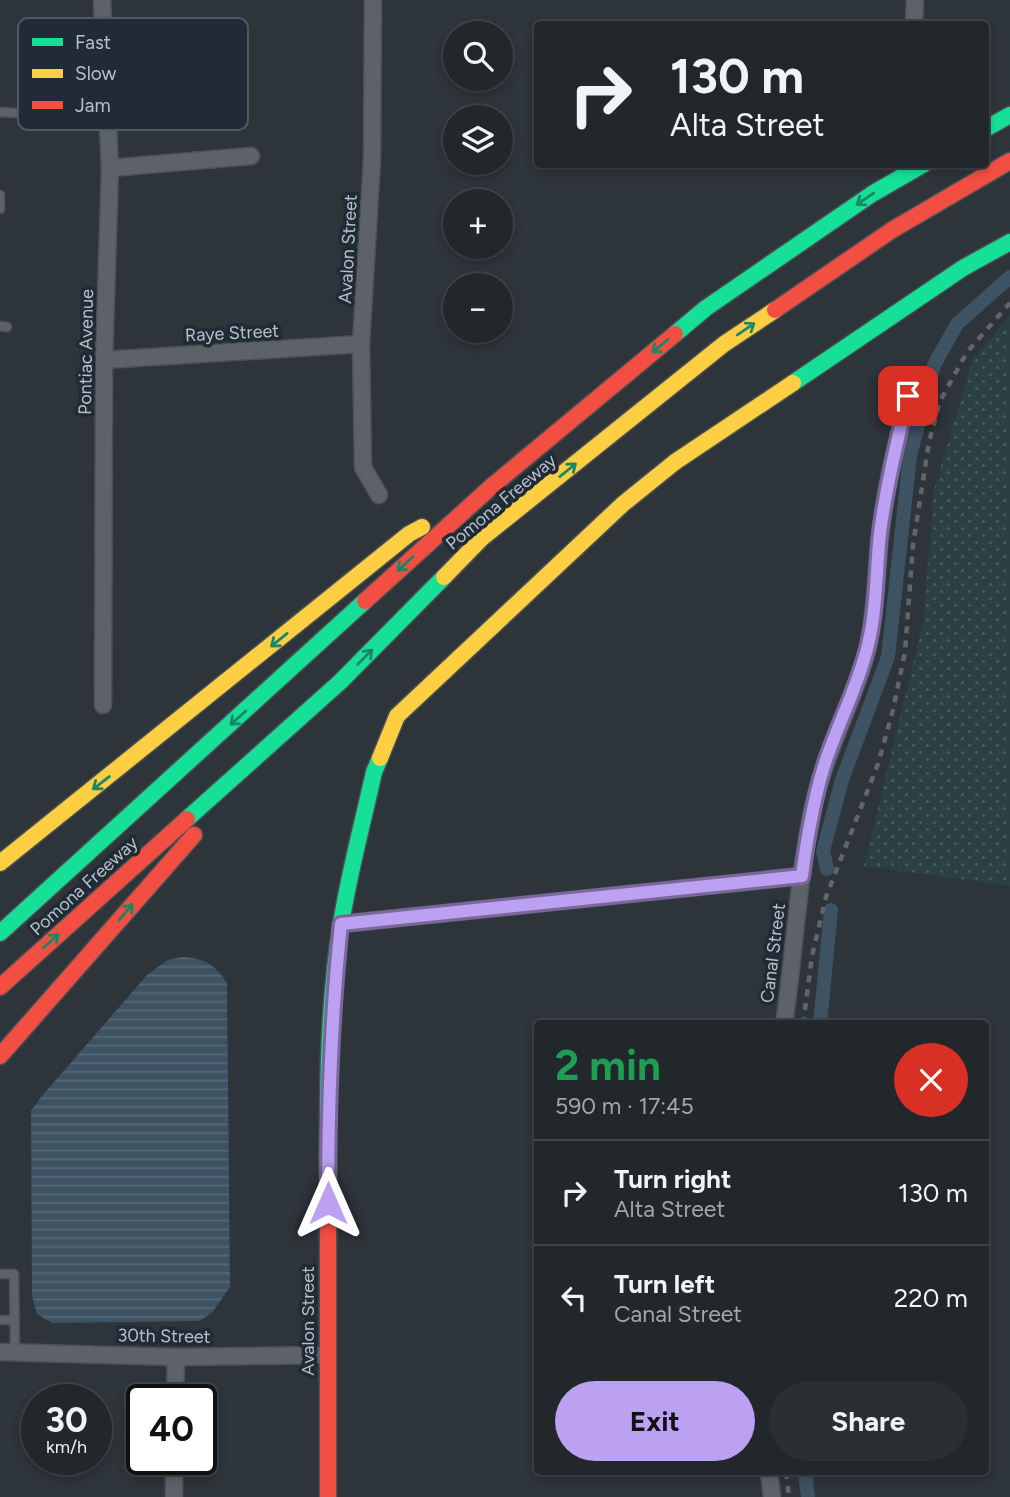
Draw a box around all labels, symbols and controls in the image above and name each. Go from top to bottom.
legend [18,18,248,130]
map controls [443,21,513,343]
button: search [443,21,513,91]
text: Fast [75,31,111,54]
text: 130 m [670,46,804,105]
icon: right [555,49,646,140]
text: Slow [75,62,117,85]
text: Jam [75,94,111,117]
button: layers [443,105,513,175]
text: Alta Street [670,106,825,144]
button: + [443,189,513,259]
one-way arrow [856,192,875,206]
street label: Avalon Street [334,194,362,304]
button: − [443,273,513,343]
street label: Pontiac Avenue [74,289,98,415]
street label: Raye Street [184,320,280,346]
one-way arrow [736,322,755,336]
one-way arrow [652,338,670,354]
pin [878,366,938,426]
icon: arrive [889,377,927,415]
street label: Pomona Freeway [441,449,561,555]
one-way arrow [558,462,576,478]
one-way arrow [397,556,414,573]
one-way arrow [270,633,288,648]
one-way arrow [356,649,373,666]
one-way arrow [229,710,247,726]
one-way arrow [93,775,111,790]
street label: Pomona Freeway [26,831,143,940]
street label: Canal Street [756,902,790,1004]
one-way arrow [118,904,134,922]
one-way arrow [42,933,59,950]
text: 2 min [555,1040,661,1091]
button: close [894,1043,968,1117]
text: 590 m · 17:45 [555,1092,694,1120]
text: Turn right [614,1163,731,1195]
position arrow [291,1166,365,1240]
icon: right [555,1174,593,1212]
text: 130 m [898,1177,968,1209]
text: Alta Street [614,1195,725,1223]
street label: Avalon Street [297,1266,319,1376]
text: Turn left [614,1268,715,1300]
icon: left [555,1279,593,1317]
text: 220 m [894,1282,968,1314]
text: Canal Street [614,1300,742,1328]
street label: 30th Street [117,1324,211,1348]
button: Exit [555,1381,755,1461]
button: Share [769,1381,968,1461]
speed limit sign: 40 [126,1384,217,1475]
text: 30 [45,1399,88,1441]
text: km/h [46,1436,87,1458]

